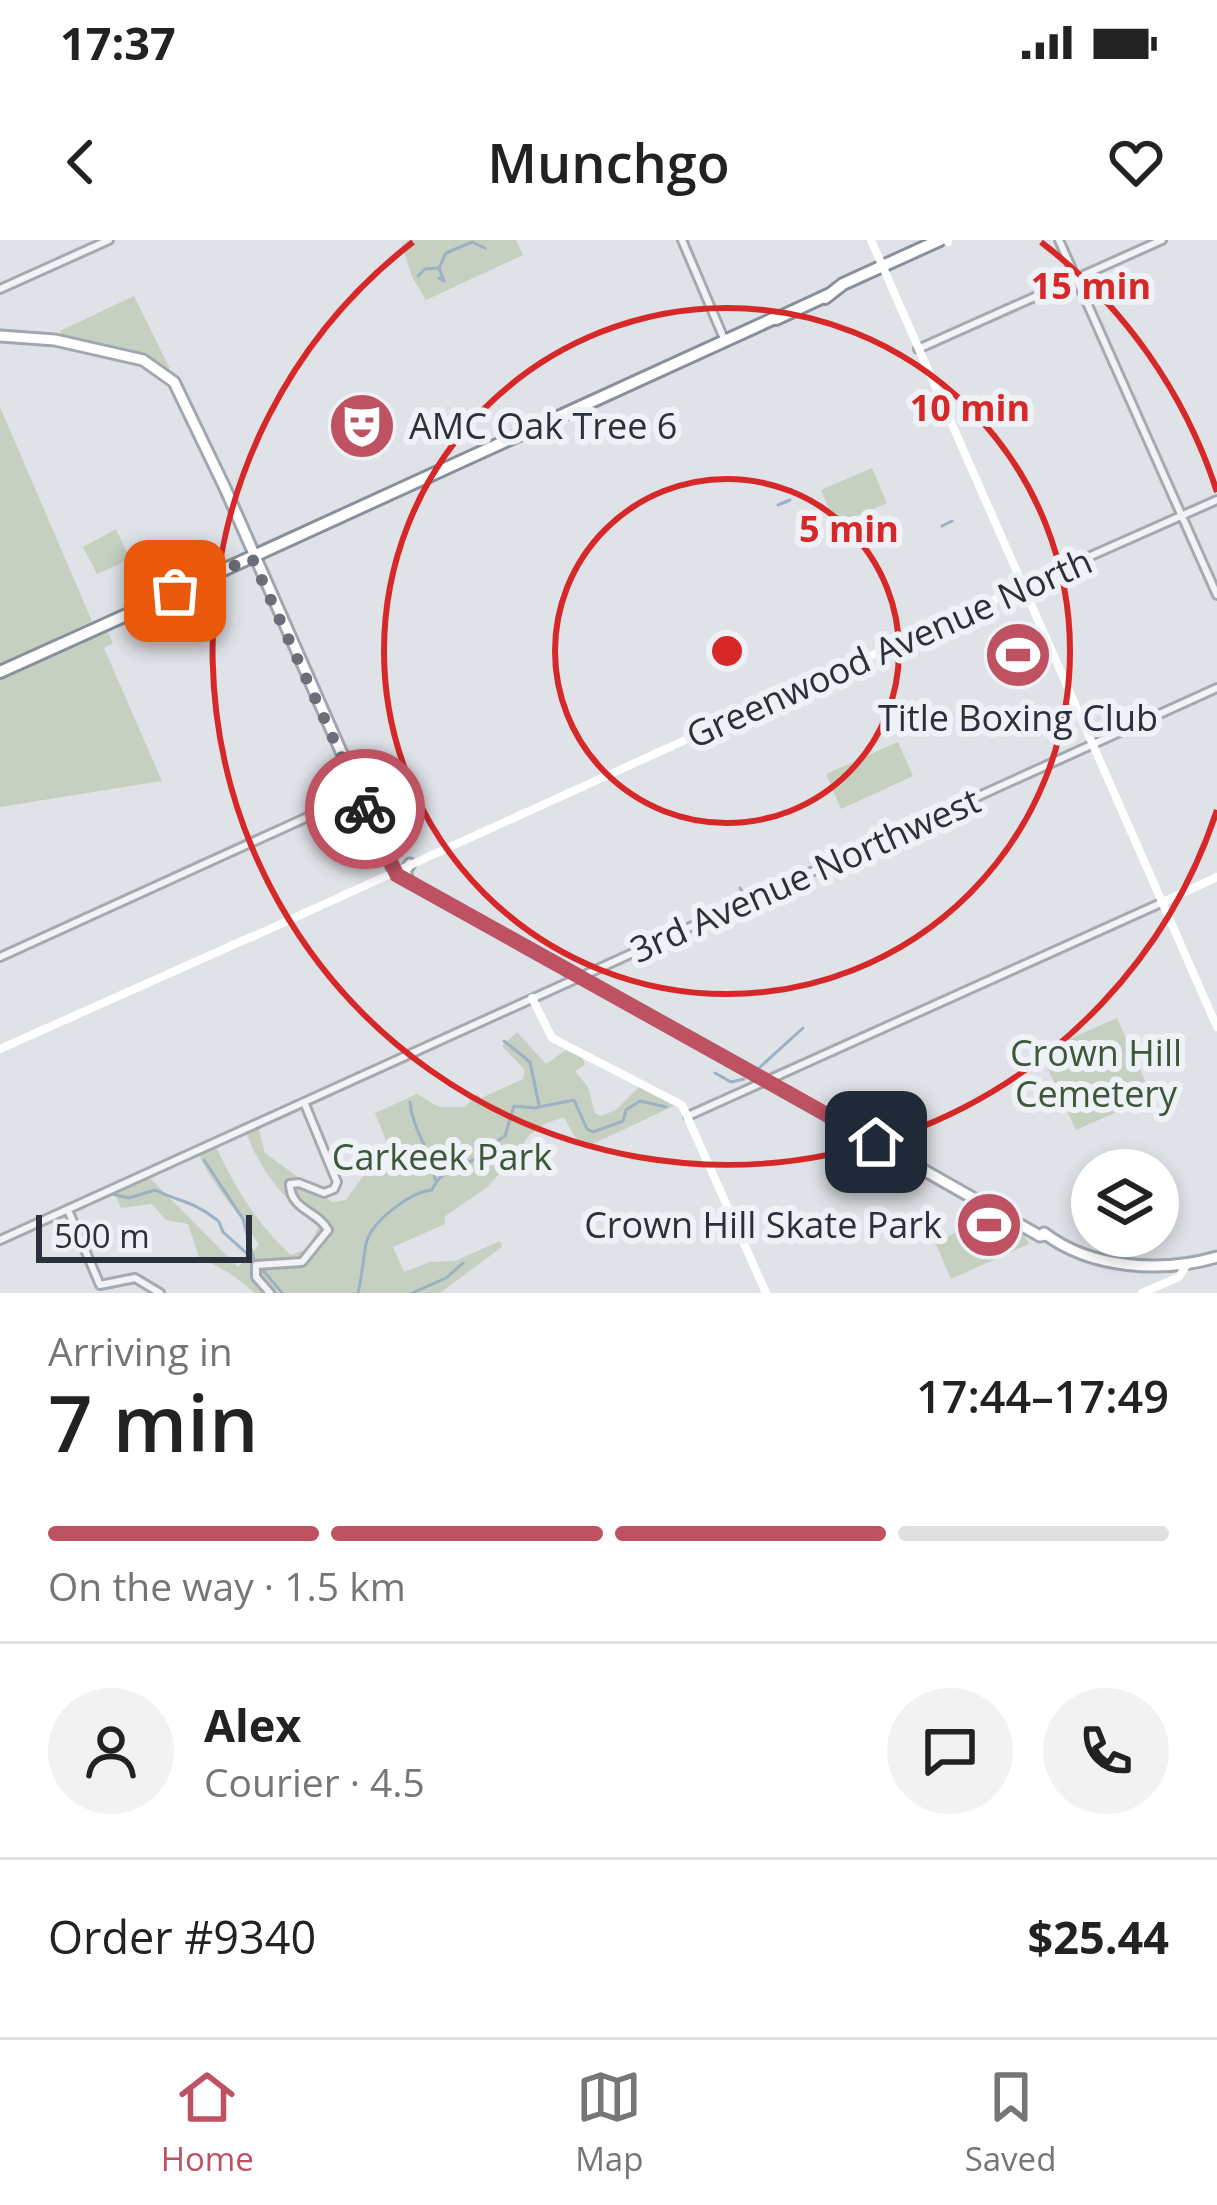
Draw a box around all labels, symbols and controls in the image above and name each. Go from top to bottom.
text: 17:37 [60,12,176,73]
text: Munchgo [487,125,730,199]
icon: back [48,129,114,195]
icon: heart [1103,129,1169,195]
text: 15 min [1031,261,1151,310]
text: 10 min [910,383,1030,432]
theatre icon: AMC Oak Tree 6 [327,391,397,461]
place label: AMC Oak Tree 6 [409,401,677,450]
text: 5 min [799,504,899,553]
street label: Greenwood Avenue North [678,536,1099,759]
pin [124,540,226,642]
icon: bag [142,558,208,624]
sports icon: Title Boxing Club [983,620,1053,690]
centre of rings [706,630,748,672]
place label: Title Boxing Club [878,693,1158,742]
courier [305,749,425,869]
street label: 3rd Avenue Northwest [622,775,987,974]
icon: bike [332,776,398,842]
park label: Crown Hill Cemetery [1010,1028,1182,1118]
pin [825,1091,927,1193]
icon: home [843,1109,909,1175]
park label: Carkeek Park [332,1132,552,1181]
map controls [1071,1149,1179,1257]
button: layers [1071,1149,1179,1257]
sports icon: Crown Hill Skate Park [954,1190,1024,1260]
place label: Crown Hill Skate Park [584,1200,942,1249]
scale bar [36,1209,252,1262]
text: 500 m [54,1213,150,1258]
text: Arriving in [48,1324,233,1377]
text: 17:44–17:49 [916,1365,1169,1426]
text: 7 min [48,1369,259,1475]
text: On the way · 1.5 km [48,1559,406,1612]
button: person [48,1688,174,1814]
button: chat [887,1688,1013,1814]
button: phone [1043,1688,1169,1814]
text: Alex [204,1694,301,1755]
text: Courier · 4.5 [204,1755,425,1808]
text: Order #9340 [48,1906,316,1967]
text: $25.44 [1028,1906,1169,1967]
tab: Home [161,2064,254,2181]
tab: Map [575,2064,643,2181]
tab: Saved [965,2064,1056,2181]

